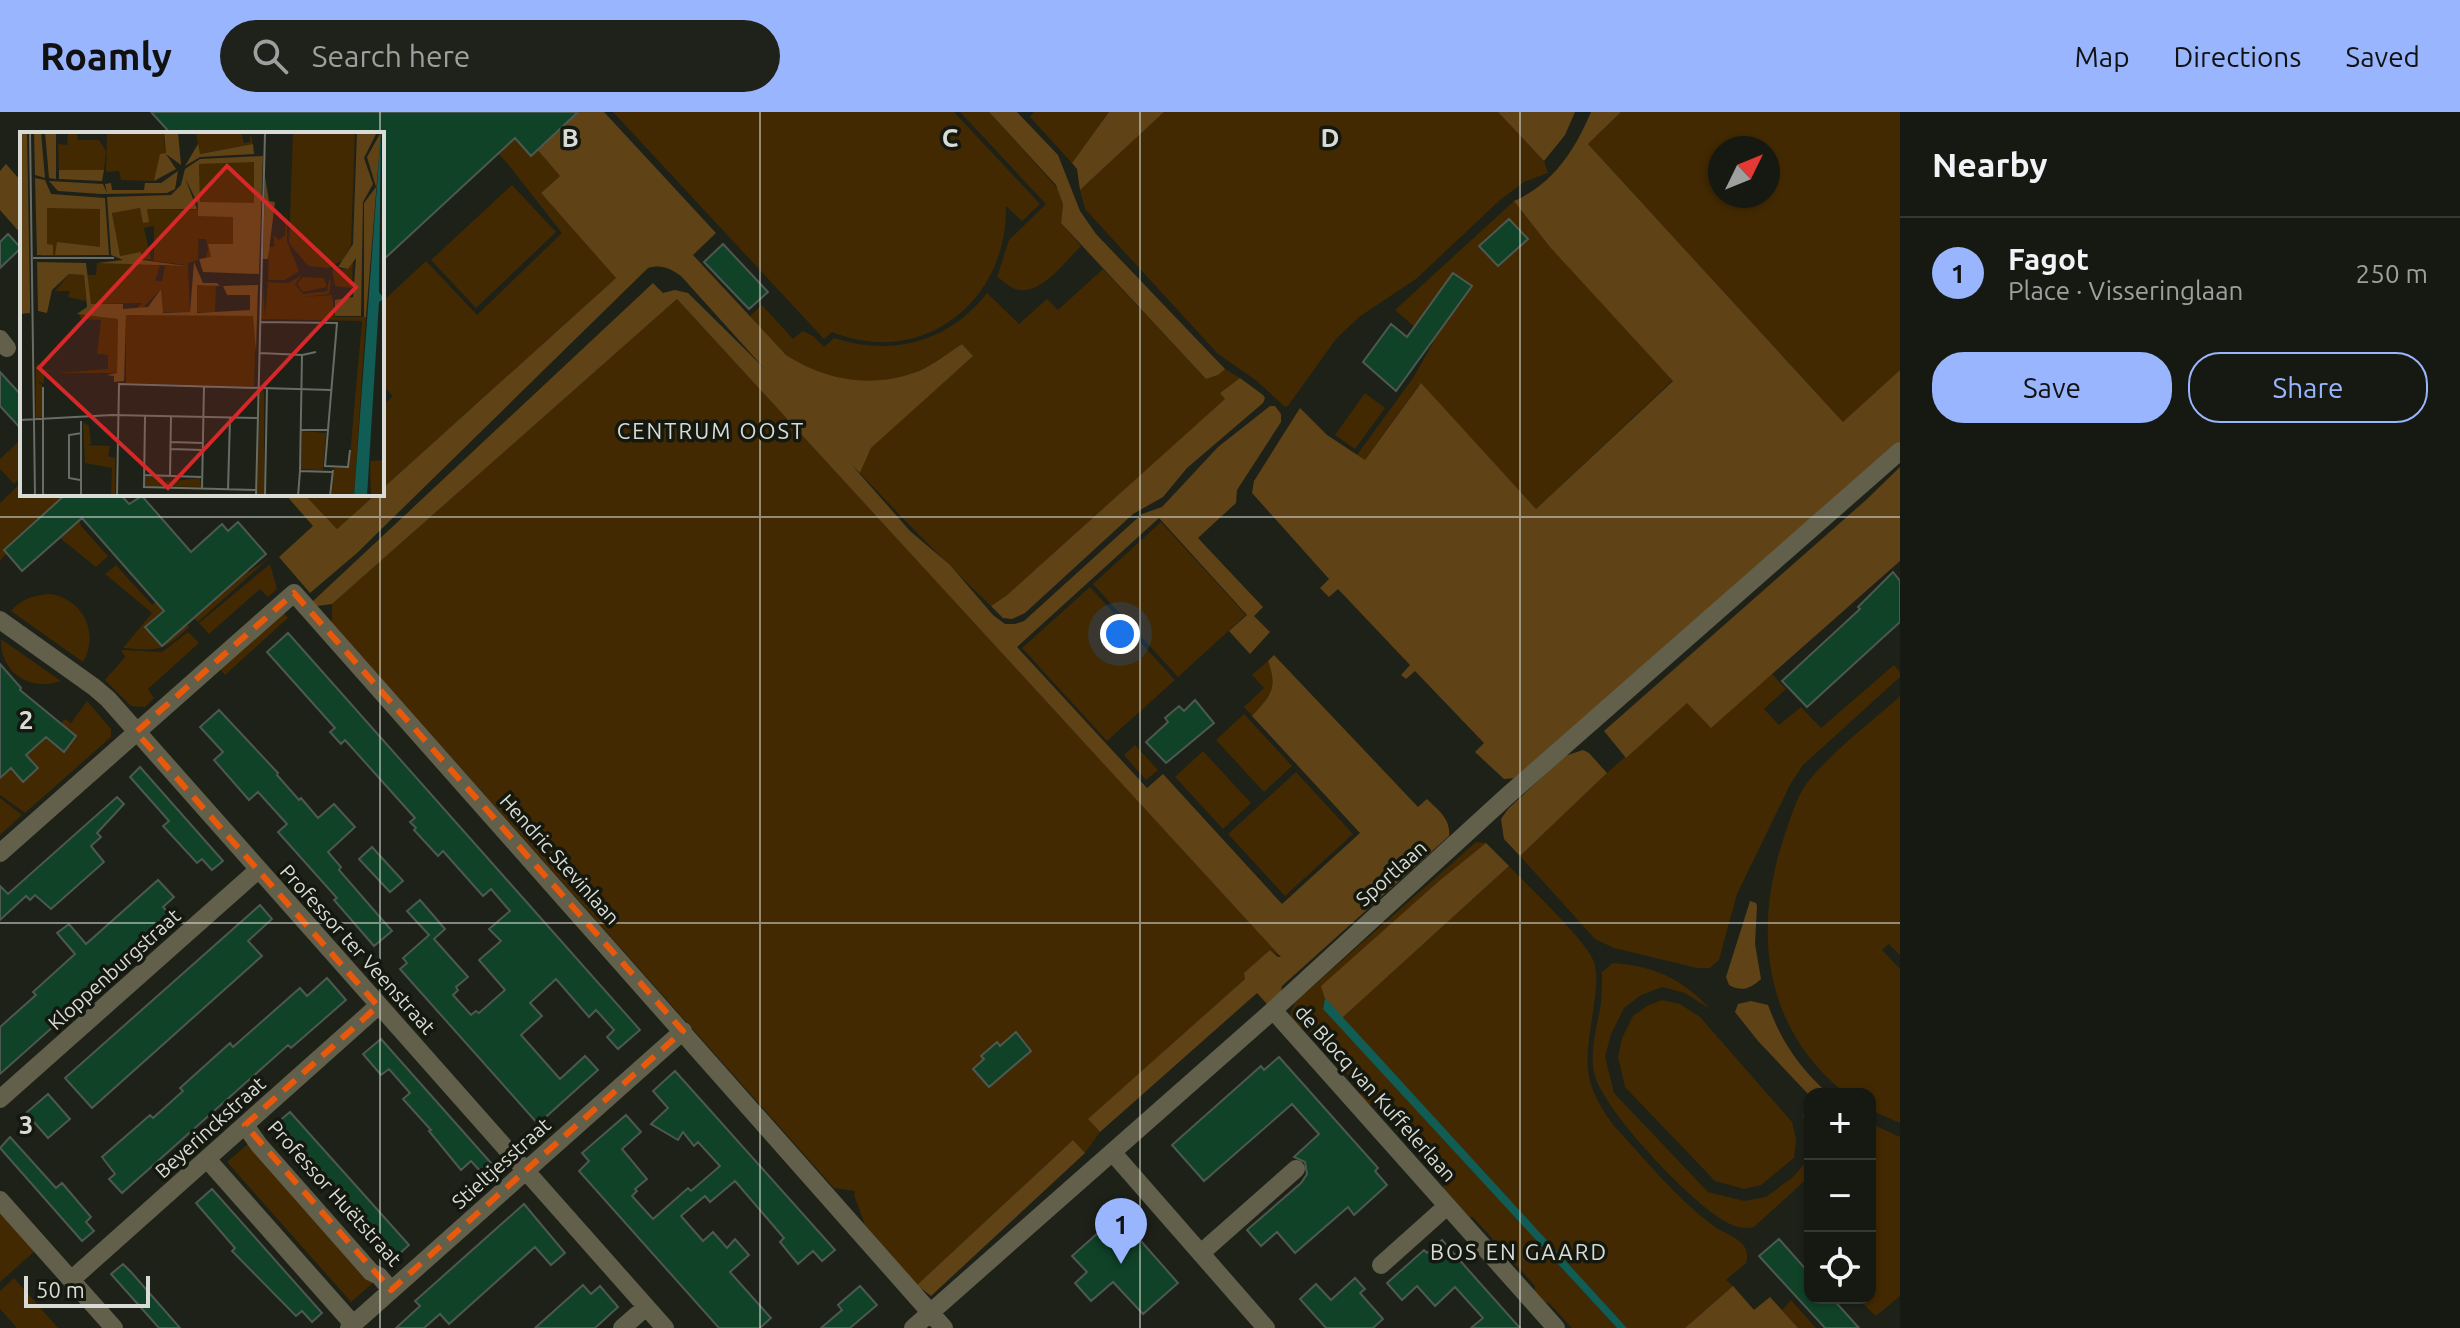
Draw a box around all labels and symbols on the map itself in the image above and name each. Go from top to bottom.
text: B [561,123,579,152]
text: C [942,123,959,152]
text: D [1321,123,1339,152]
inset map [20,132,384,496]
north arrow [1708,136,1780,208]
district label: CENTRUM OOST [617,418,805,443]
your location [1100,614,1140,654]
text: 2 [19,705,33,734]
street label: Hendric Stevinlaan [496,789,624,929]
street label: Sportlaan [1351,835,1431,911]
street label: Professor ter Veenstraat [276,860,440,1039]
street label: Kloppenburgstraat [43,904,185,1034]
street label: de Blocq van Kuffelerlaan [1291,1000,1461,1186]
street label: Beyerinckstraat [150,1071,270,1182]
text: 3 [19,1110,33,1139]
street label: Stieltjesstraat [447,1113,555,1213]
street label: Professor Huëtstraat [264,1115,406,1271]
pin: 1 [1095,1198,1147,1264]
district label: BOS EN GAARD [1430,1239,1608,1264]
scale bar [24,1272,150,1308]

